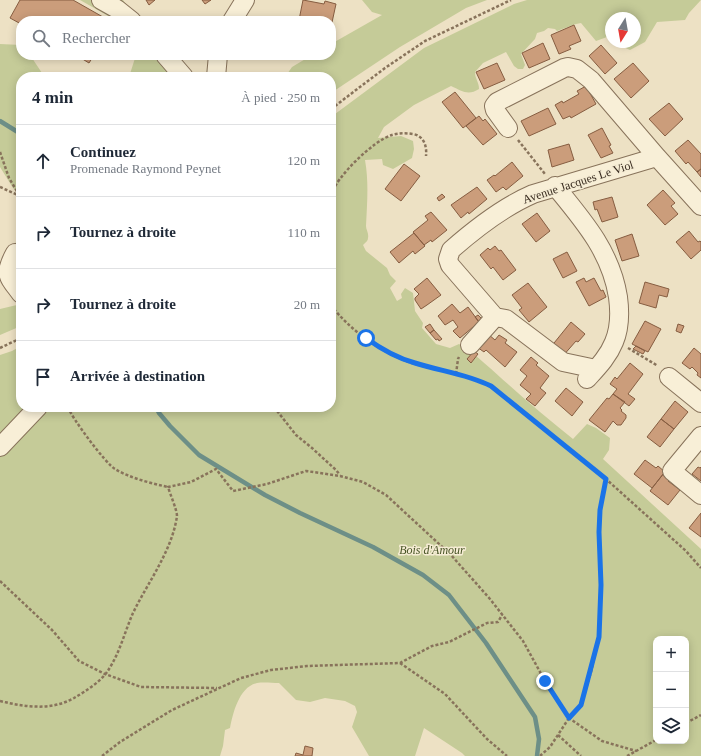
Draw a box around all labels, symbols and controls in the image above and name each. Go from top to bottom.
north arrow [605,12,641,48]
search box [16,16,336,60]
icon: search [30,27,52,49]
text: Rechercher [62,30,130,46]
text: 4 min [32,88,73,107]
text: À pied · 250 m [241,90,320,105]
text: Continuez [70,144,136,160]
icon: ahead [32,150,54,172]
text: 120 m [287,153,320,168]
street label: Avenue Jacques Le Viol [521,157,636,207]
text: Promenade Raymond Peynet [70,161,221,176]
icon: right [32,222,54,244]
text: Tournez à droite [70,224,176,240]
text: 110 m [288,225,320,240]
icon: right [32,294,54,316]
text: Tournez à droite [70,296,176,312]
text: 20 m [294,297,320,312]
route start [357,329,375,347]
icon: arrive [32,366,54,388]
text: Arrivée à destination [70,368,205,384]
park label: Bois d'Amour [399,543,465,557]
map controls [653,636,689,744]
button: + [653,636,689,672]
route end [536,672,554,690]
button: − [653,672,689,708]
button: layers [653,708,689,744]

